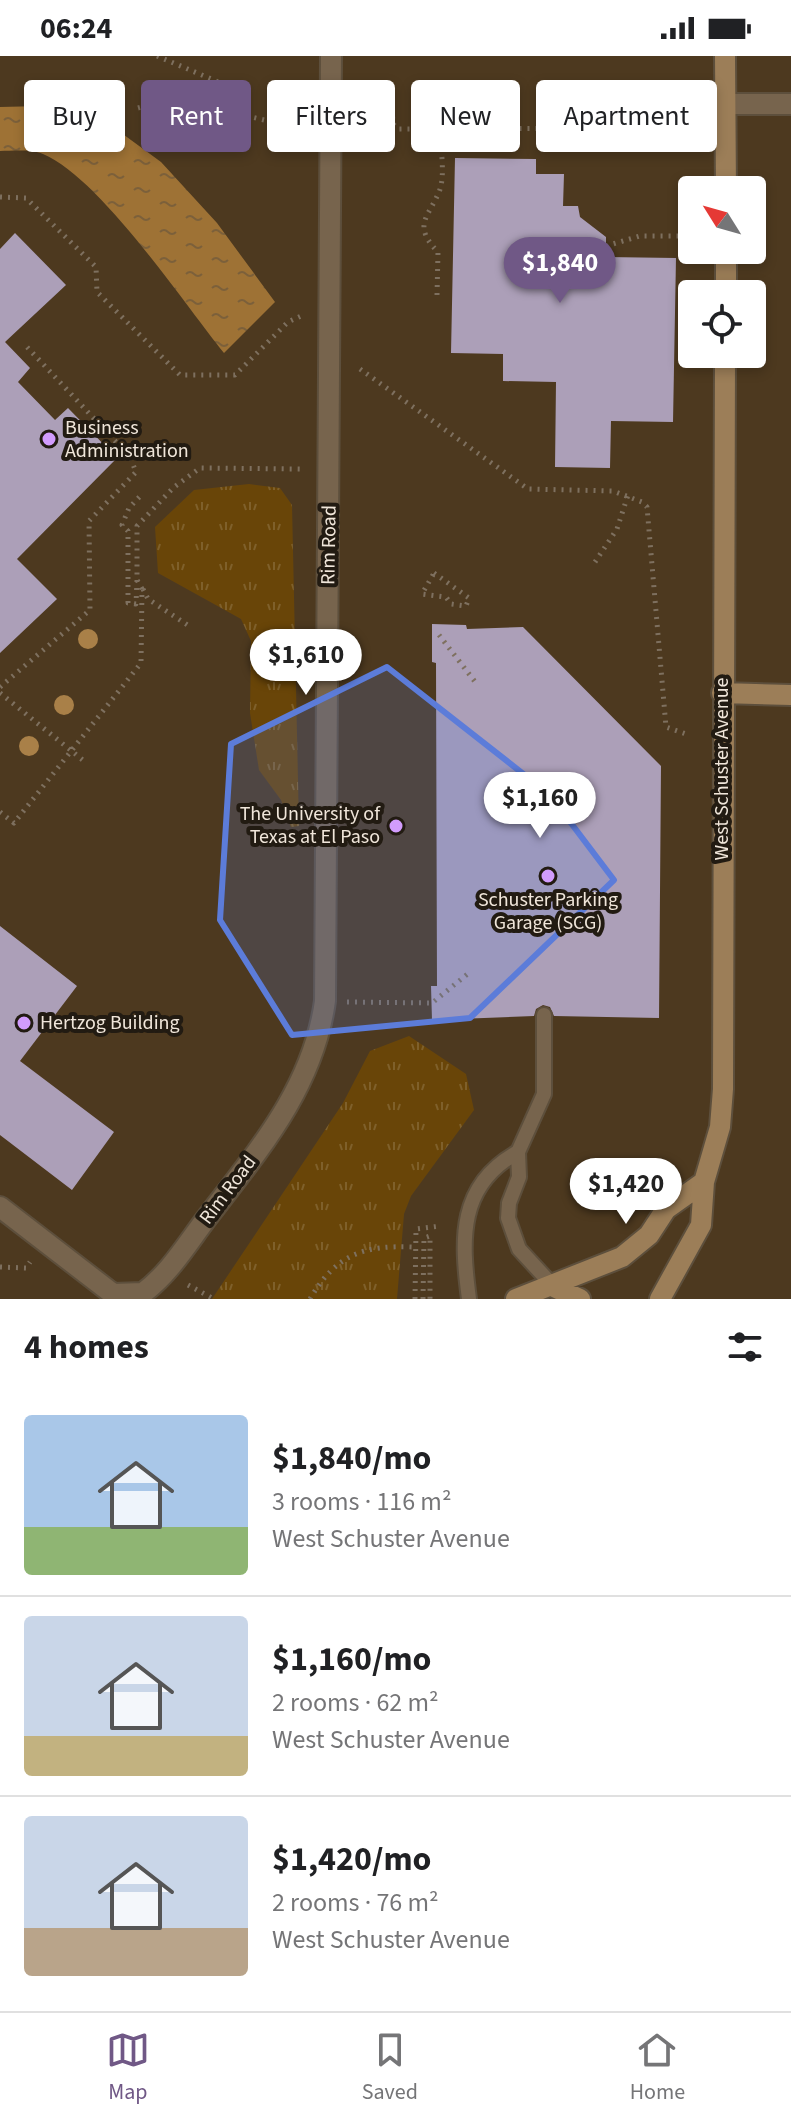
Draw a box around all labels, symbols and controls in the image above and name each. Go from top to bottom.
text: 06:24 [40,7,112,50]
chip: Buy [24,80,125,152]
chip: Rent [141,80,251,152]
chip: Filters [267,80,395,152]
chip: New [411,80,520,152]
chip: Apartment [536,80,717,152]
north arrow [678,176,766,264]
map controls [678,176,766,368]
pin: $1,840 [495,237,625,305]
text: $1,840 [522,244,598,281]
button: locate [678,280,766,368]
place label: Business Administration [65,414,189,465]
marker: Business Administration [40,430,58,448]
street label: Rim Road [314,505,344,585]
pin: $1,610 [241,629,371,697]
text: $1,610 [268,636,344,673]
street label: West Schuster Avenue [708,677,736,860]
pin: $1,160 [475,772,605,840]
text: $1,160 [502,779,578,816]
place label: The University of Texas at El Paso [240,800,381,851]
marker: The University of Texas at El Paso [387,817,405,835]
marker: Schuster Parking Garage (SCG) [539,867,557,885]
place label: Schuster Parking Garage (SCG) [478,886,618,937]
place label: Hertzog Building [40,1009,180,1037]
marker: Hertzog Building [15,1014,33,1032]
street label: Rim Road [193,1150,263,1230]
pin: $1,420 [561,1158,691,1226]
text: $1,420 [588,1165,664,1202]
text: 4 homes [24,1323,149,1372]
icon: filters [723,1325,767,1369]
text: $1,840/mo [272,1434,432,1483]
icon: home [88,1447,184,1543]
text: 3 rooms · 116 m² [272,1483,451,1520]
text: West Schuster Avenue [272,1520,510,1557]
text: $1,160/mo [272,1635,432,1684]
icon: home [88,1648,184,1744]
text: 2 rooms · 62 m² [272,1684,439,1721]
text: West Schuster Avenue [272,1721,510,1758]
text: $1,420/mo [272,1835,432,1884]
icon: home [88,1848,184,1944]
text: 2 rooms · 76 m² [272,1884,439,1921]
text: West Schuster Avenue [272,1921,510,1958]
tab: Map [106,2028,150,2108]
tab: Saved [362,2028,418,2108]
tab: Home [630,2028,685,2108]

